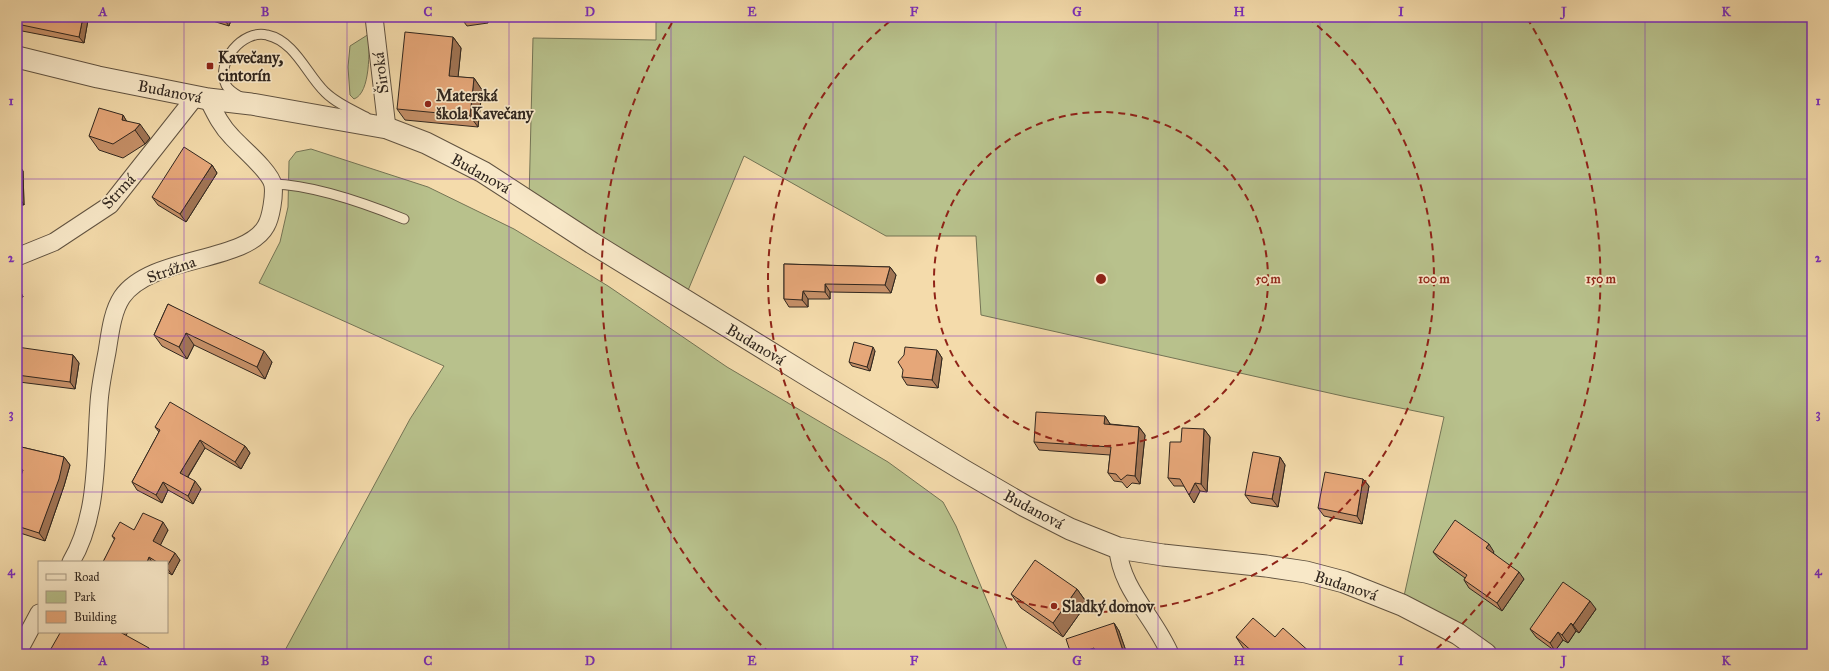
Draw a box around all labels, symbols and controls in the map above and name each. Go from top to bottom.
text: A [98,4,108,20]
text: B [261,4,270,20]
text: C [424,4,433,20]
text: D [585,4,595,20]
text: E [747,4,757,20]
text: F [910,4,919,20]
text: G [1072,4,1082,20]
text: H [1233,4,1245,20]
text: I [1398,4,1404,20]
text: J [1559,4,1567,20]
text: K [1721,4,1731,20]
place label: Kavečany, cintorín [218,48,283,85]
street label: Široká [367,51,392,95]
marker: Kavečany, cintorín [205,61,215,71]
street label: Budanová [136,76,204,107]
place label: Materská škola Kavečany [436,86,535,124]
text: 1 [8,93,14,109]
text: 1 [1815,93,1821,109]
marker: Materská škola Kavečany [423,99,433,109]
street label: Budanová [448,149,514,198]
street label: Strmá [97,170,139,213]
text: 2 [8,250,15,266]
text: 2 [1815,250,1822,266]
street label: Strážna [144,252,198,287]
centre of rings [1094,272,1108,286]
text: 50 m [1255,272,1282,286]
text: 100 m [1418,272,1451,286]
text: 150 m [1586,272,1617,286]
street label: Budanová [723,320,789,369]
text: 3 [8,406,14,422]
text: 3 [1815,406,1821,422]
street label: Budanová [1001,486,1067,533]
legend [38,561,168,633]
text: 4 [7,563,15,579]
text: 4 [1814,563,1822,579]
street label: Budanová [1312,566,1380,605]
text: Road [74,570,100,584]
text: Park [74,590,96,604]
place label: Sladký domov [1062,597,1155,617]
marker: Sladký domov [1049,601,1059,611]
text: Building [74,610,117,625]
text: A [98,653,108,669]
text: B [261,653,270,669]
text: C [424,653,433,669]
text: D [585,653,595,669]
text: E [747,653,757,669]
text: F [910,653,919,669]
text: G [1072,653,1082,669]
text: H [1233,653,1245,669]
text: I [1398,653,1404,669]
text: J [1559,653,1567,669]
text: K [1721,653,1731,669]

